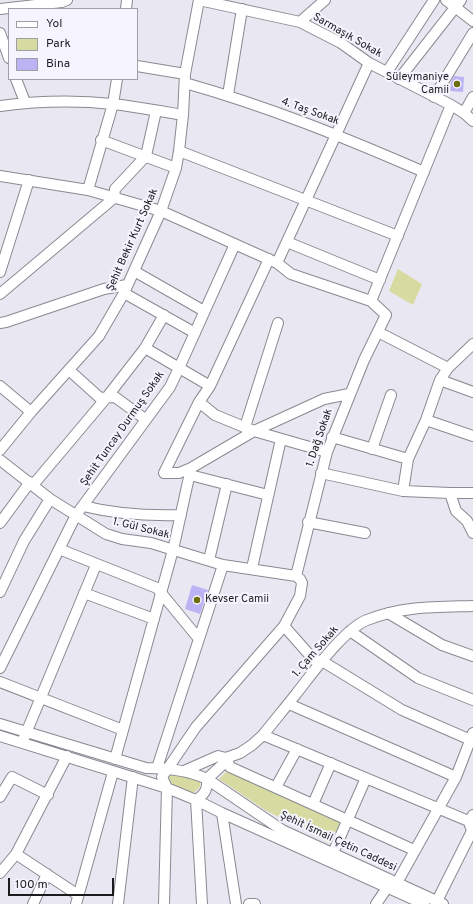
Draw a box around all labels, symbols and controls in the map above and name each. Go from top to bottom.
legend [8,8,138,80]
street label: Sarmaşık Sokak [310,11,384,61]
text: Yol [46,16,62,32]
text: Park [46,36,71,52]
text: Bina [46,56,70,72]
place label: Süleymaniye Camii [386,71,449,97]
marker: Süleymaniye Camii [452,79,462,89]
street label: 4. Taş Sokak [279,95,341,129]
street label: Şehit Bekir Kurt Sokak [104,187,162,293]
street label: Şehit Tuncay Durmuş Sokak [78,369,168,489]
street label: 1. Dağ Sokak [304,407,336,469]
street label: 1. Gül Sokak [111,516,171,542]
place label: Kevser Camii [205,593,269,607]
marker: Kevser Camii [192,595,202,605]
street label: 1. Çam Sokak [290,624,342,680]
street label: Şehit İsmail Çetin Caddesi [278,809,398,875]
scale bar [10,870,116,896]
text: 100 m [15,877,48,893]

